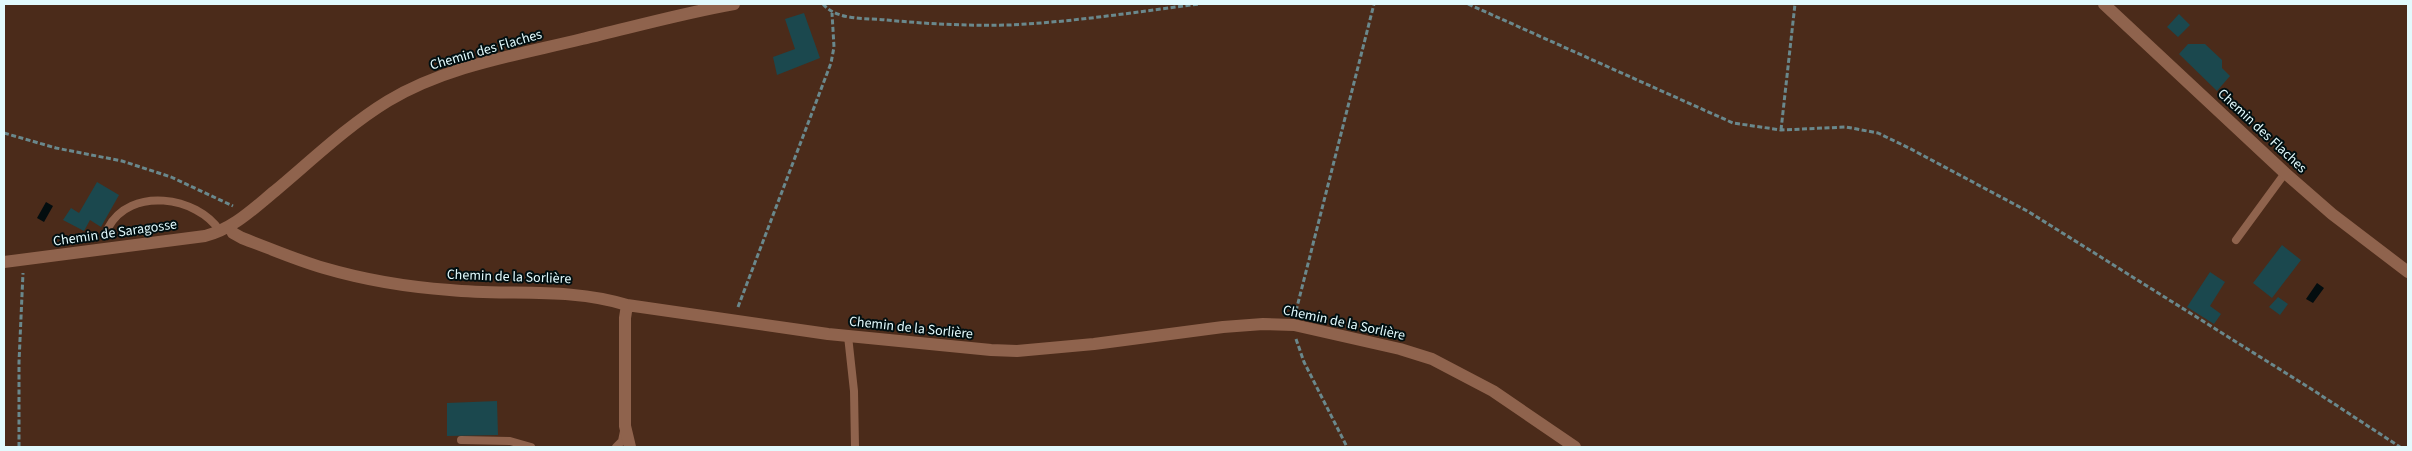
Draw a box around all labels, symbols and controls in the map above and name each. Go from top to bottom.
street label: Chemin des Flaches [428,24,545,76]
street label: Chemin des Flaches [2213,84,2311,178]
street label: Chemin de Saragosse [52,214,178,252]
street label: Chemin de la Sorlière [446,265,572,289]
street label: Chemin de la Sorlière [1281,300,1407,346]
street label: Chemin de la Sorlière [848,312,974,344]

